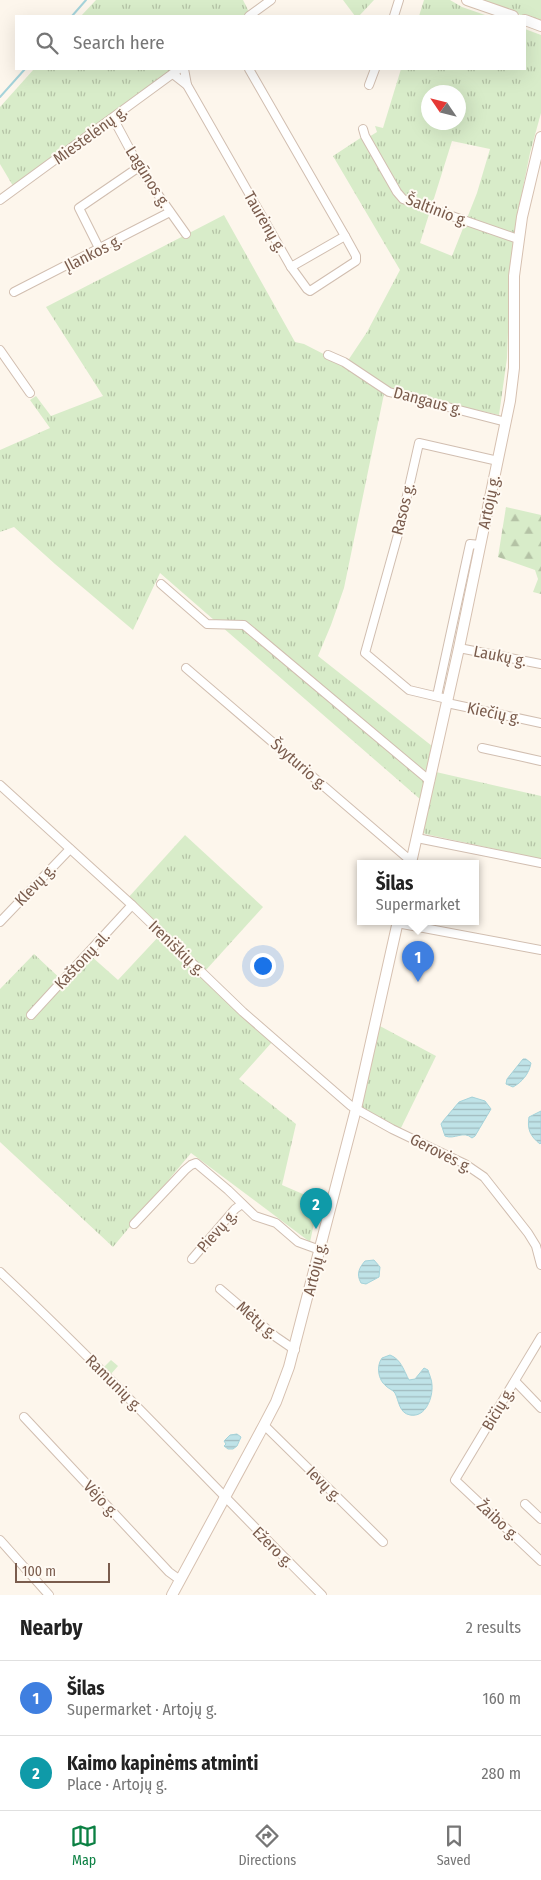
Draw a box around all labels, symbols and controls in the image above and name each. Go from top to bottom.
search box [15,15,526,70]
icon: search [33,29,61,57]
text: Search here [73,31,165,54]
north arrow [421,85,466,130]
street label: Miestelėnų g. [49,102,131,168]
street label: Lagūnos g. [122,143,174,211]
street label: Taurėnų g. [240,188,290,256]
street label: Šaltinio g. [403,189,471,230]
street label: Įlankos g. [60,230,125,276]
street label: Dangaus g. [392,383,464,419]
street label: Artojų g. [474,473,504,531]
street label: Rasos g. [387,481,419,537]
street label: Laukų g. [472,642,528,670]
street label: Kiečių g. [465,698,523,728]
street label: Švyturio g. [267,734,332,794]
street label: Klevų g. [11,860,59,910]
popup [357,860,479,925]
text: Šilas [376,872,413,895]
text: Supermarket [376,895,460,914]
street label: Ireniškių g. [145,916,209,980]
street label: Kaštonų al. [50,927,114,993]
pin: 1 [402,941,434,982]
your location [250,953,276,979]
street label: Gerovės g. [407,1129,475,1177]
pin: 2 [300,1188,332,1229]
street label: Pievų g. [193,1206,241,1256]
street label: Artojų g. [299,1240,331,1298]
street label: Mėtų g. [233,1297,281,1343]
street label: Ramunių g. [82,1351,146,1415]
street label: Bičių g. [478,1384,518,1434]
street label: Ievų g. [302,1462,346,1506]
street label: Vėjo g. [79,1477,123,1521]
street label: Žaibo g. [473,1495,524,1544]
street label: Ežero g. [249,1523,297,1571]
scale bar [15,1560,110,1583]
text: 100 m [22,1563,56,1580]
text: Nearby [20,1615,82,1641]
text: 2 results [466,1618,521,1637]
text: Šilas [67,1677,105,1700]
text: 1 [33,1689,39,1708]
text: 160 m [482,1689,521,1708]
text: Supermarket · Artojų g. [67,1700,217,1719]
text: Kaimo kapinėms atminti [67,1752,258,1775]
text: 2 [32,1764,40,1783]
text: 280 m [482,1764,521,1783]
text: Place · Artojų g. [67,1775,167,1794]
tab: Map [70,1822,98,1869]
tab: Directions [238,1822,296,1869]
tab: Saved [437,1822,471,1869]

